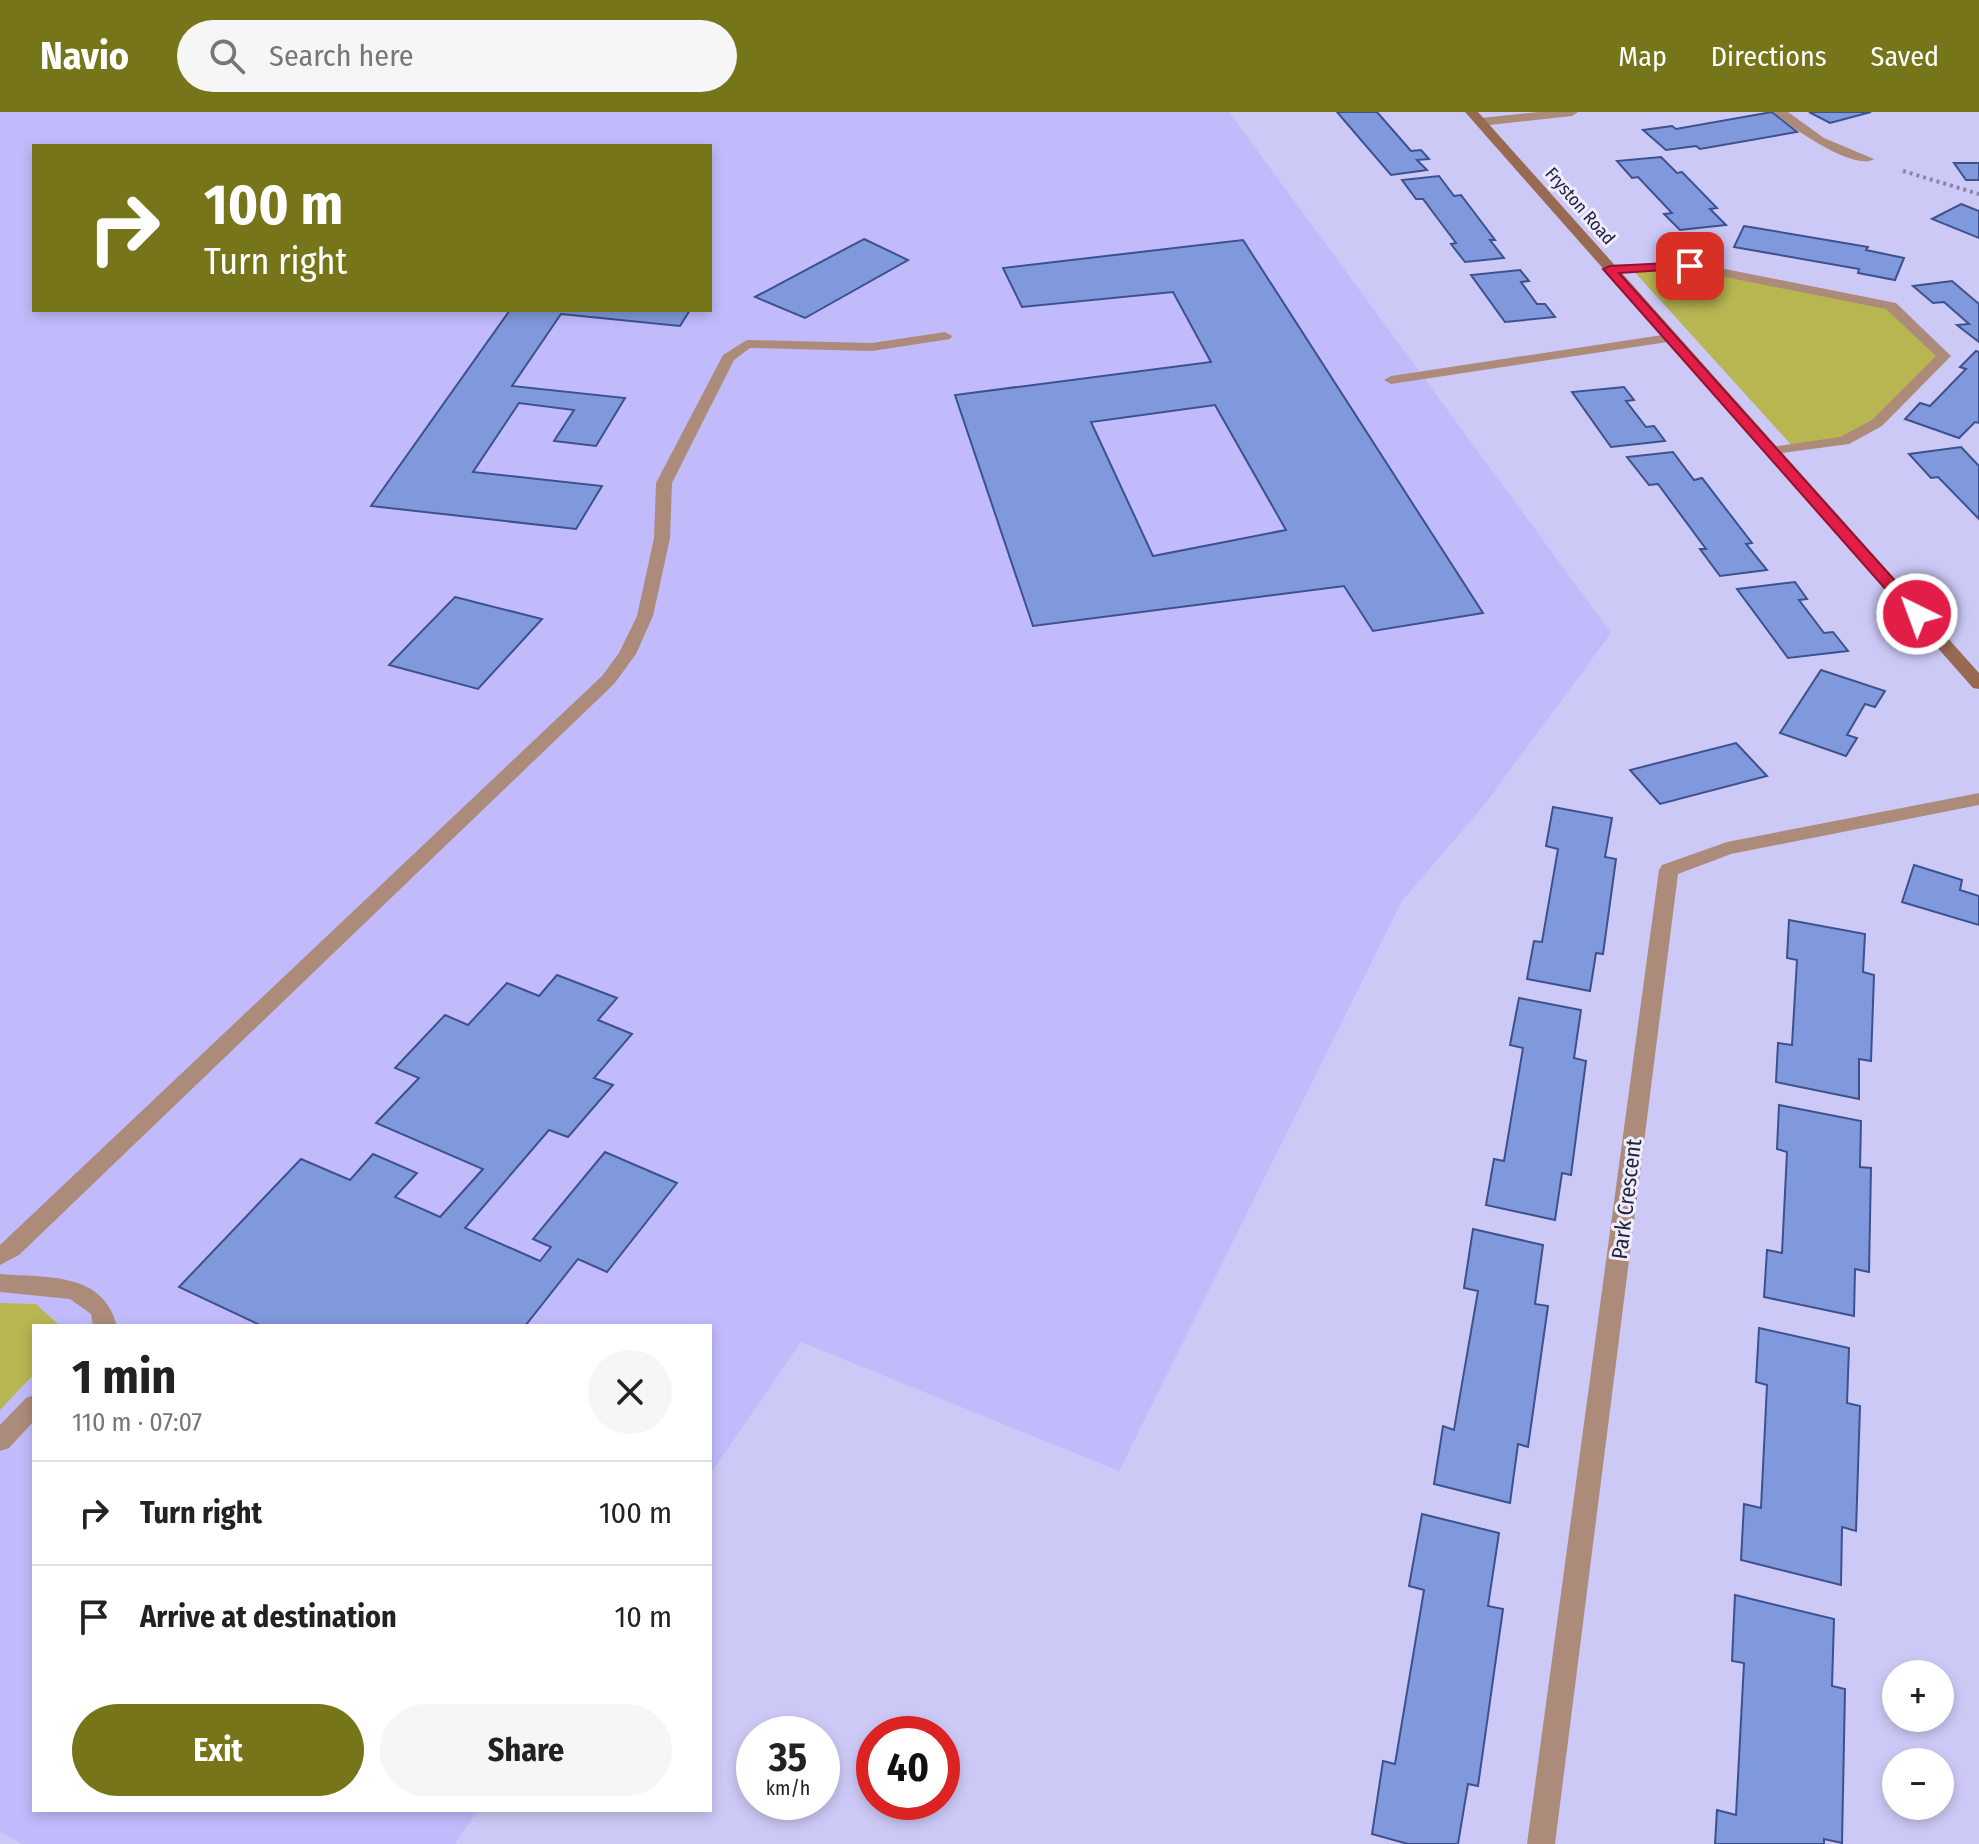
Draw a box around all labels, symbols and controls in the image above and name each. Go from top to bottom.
search box [177,20,737,92]
text: Navio [40,33,129,79]
icon: search [205,34,249,78]
text: Search here [269,38,414,74]
text: Map [1618,40,1667,73]
text: Directions [1711,40,1827,73]
text: Saved [1871,40,1939,73]
street label: Fryston Road [1540,163,1620,249]
text: 100 m [204,172,343,239]
icon: right [72,176,176,280]
pin [1656,232,1724,300]
text: Turn right [204,240,347,284]
icon: arrive [1668,244,1712,288]
position arrow [1875,572,1959,656]
street label: Park Crescent [1606,1137,1647,1261]
text: 1 min [72,1348,177,1406]
button: close [588,1350,672,1434]
text: 110 m · 07:07 [72,1407,202,1438]
icon: right [72,1491,116,1535]
text: Turn right [140,1495,262,1531]
text: 100 m [599,1495,672,1531]
icon: arrive [72,1595,116,1639]
text: Arrive at destination [140,1599,397,1635]
text: 10 m [615,1599,672,1635]
map controls [1882,1660,1954,1820]
button: + [1882,1660,1954,1732]
button: Exit [72,1704,364,1796]
button: Share [380,1704,672,1796]
speed limit sign: 40 [856,1716,960,1820]
text: 35 [769,1734,807,1782]
button: − [1882,1748,1954,1820]
text: km/h [766,1776,810,1800]

